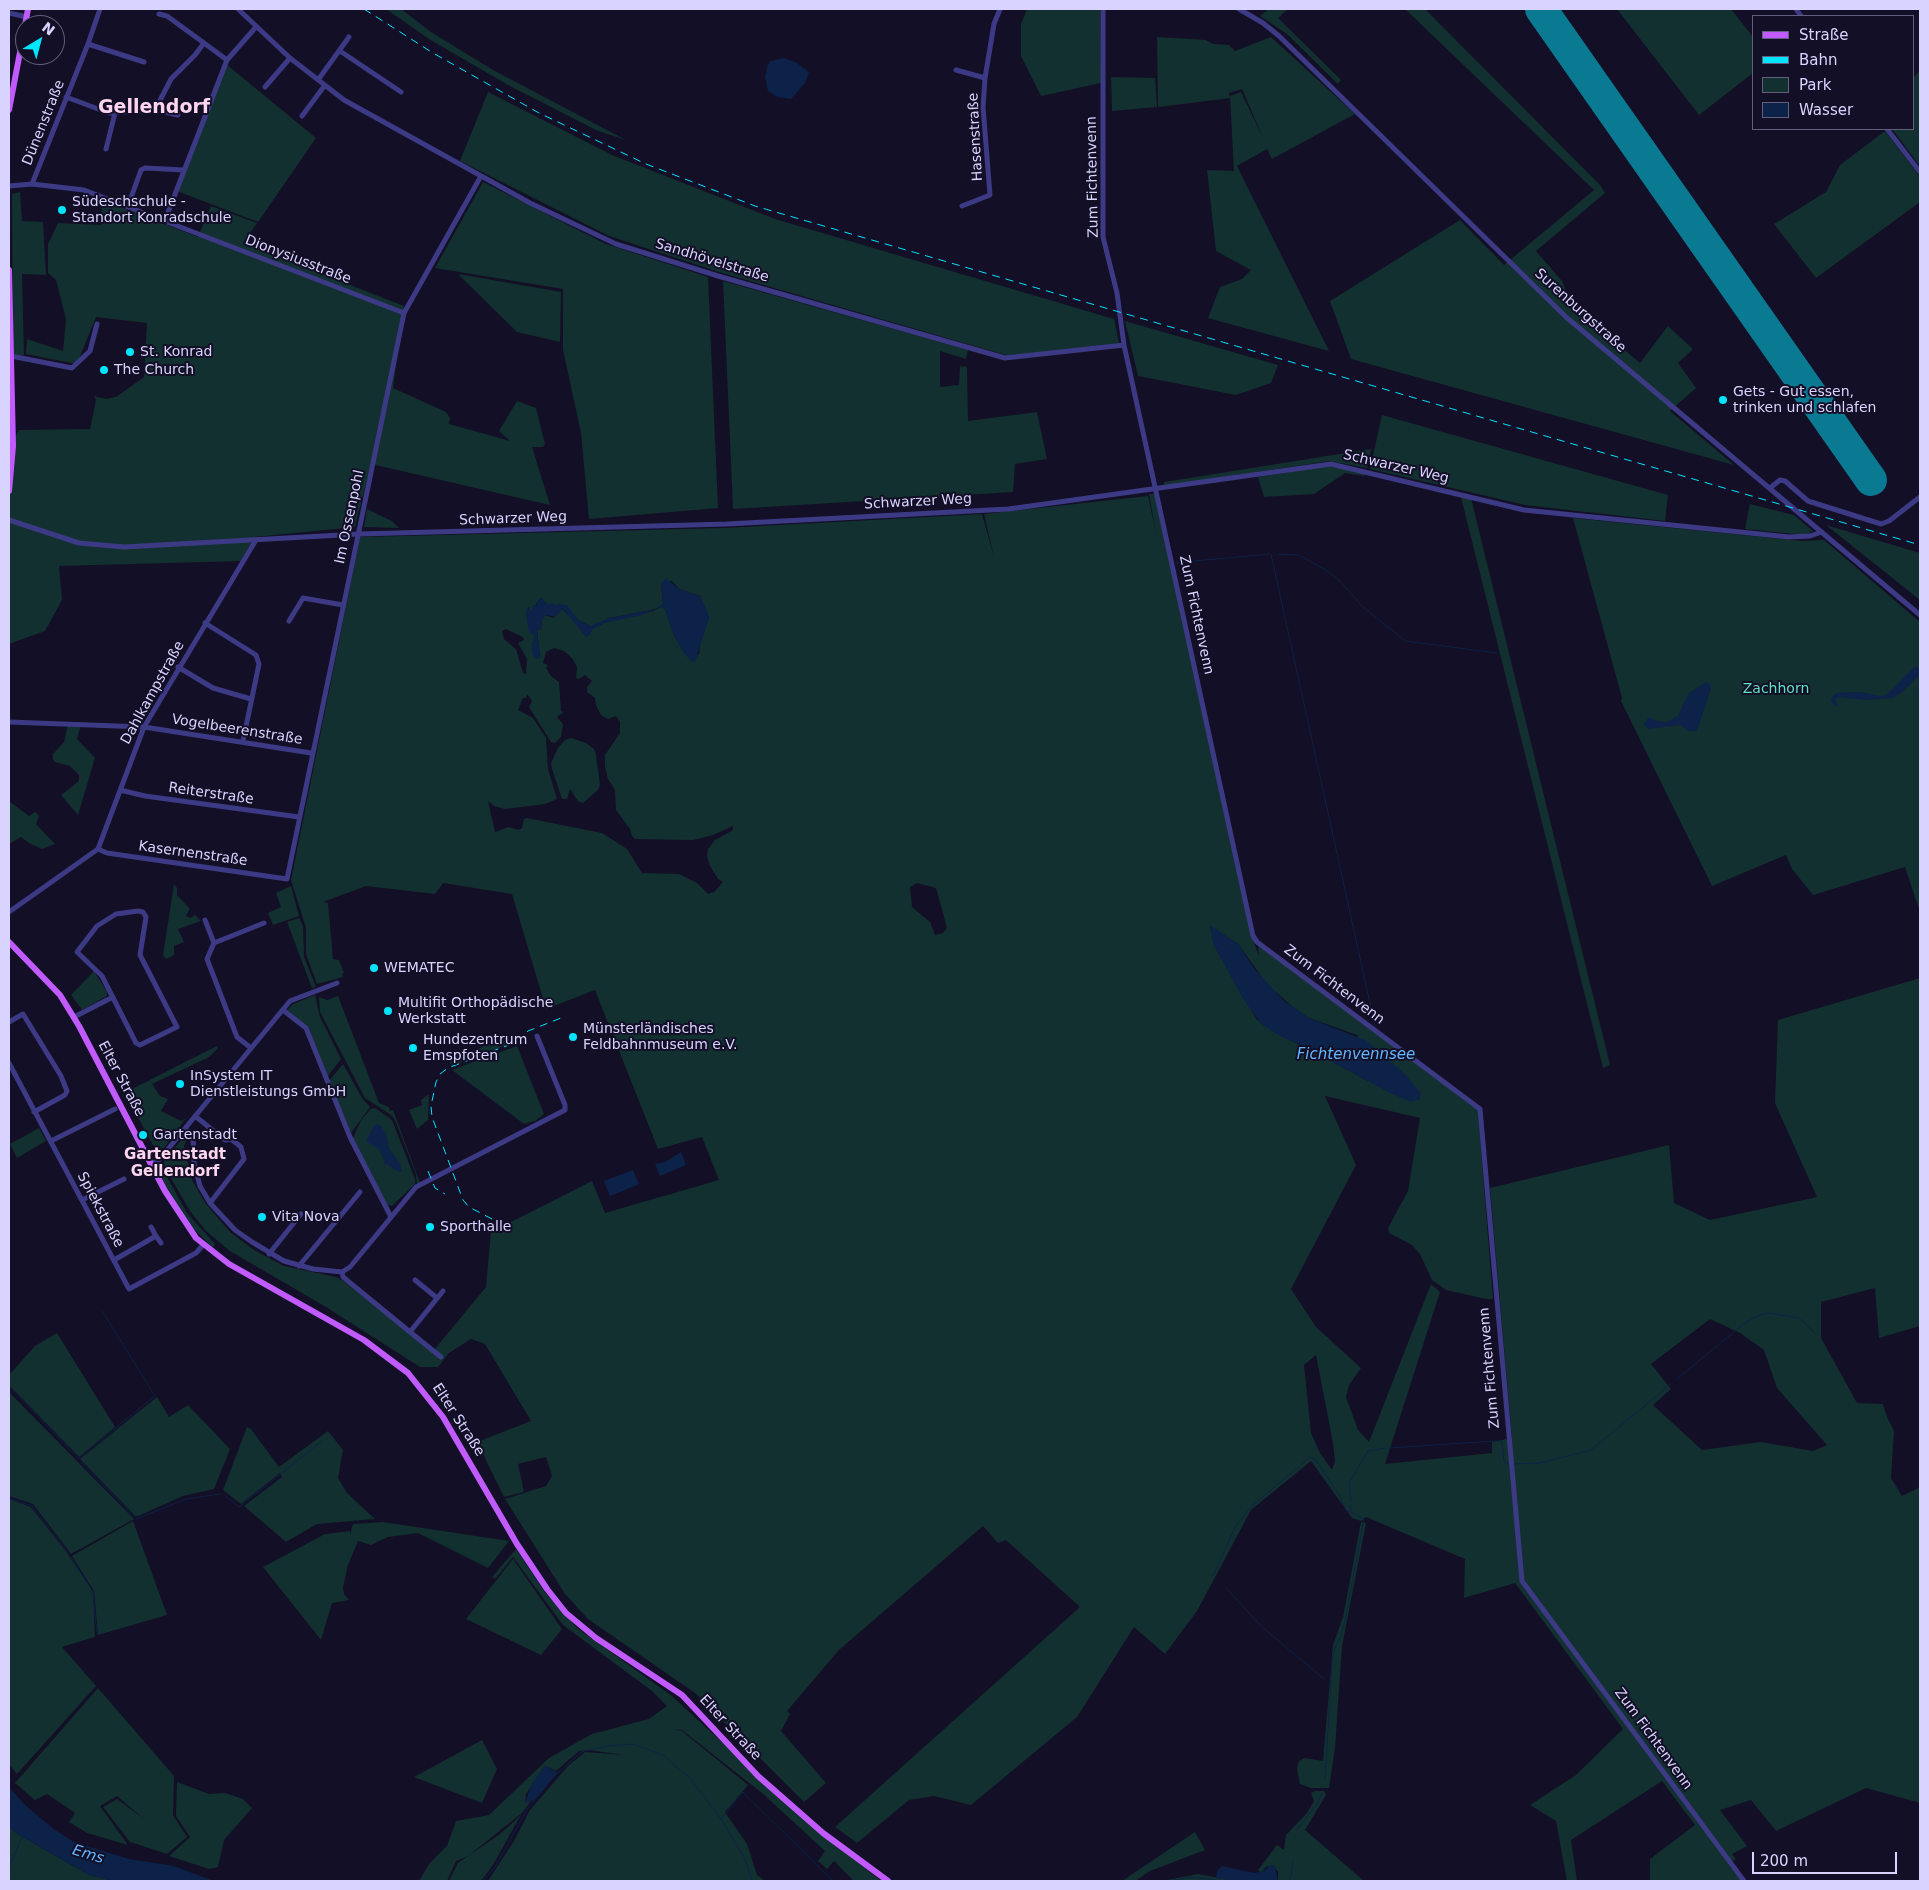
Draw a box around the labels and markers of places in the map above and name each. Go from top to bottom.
place label: Südeschschule - Standort Konradschule [72,194,231,226]
marker: Südeschschule - Standort Konradschule [56,204,68,216]
place label: St. Konrad [140,344,212,360]
marker: St. Konrad [124,346,136,358]
place label: The Church [114,362,194,378]
marker: The Church [98,364,110,376]
place label: Gets - Gut essen, trinken und schlafen [1733,384,1876,417]
marker: Gets - Gut essen, trinken und schlafen [1717,394,1729,406]
place label: WEMATEC [384,960,454,976]
marker: WEMATEC [368,962,380,974]
place label: Multifit Orthopädische Werkstatt [398,995,553,1028]
marker: Multifit Orthopädische Werkstatt [382,1005,394,1017]
place label: Münsterländisches Feldbahnmuseum e.V. [583,1021,738,1054]
marker: Münsterländisches Feldbahnmuseum e.V. [567,1031,579,1043]
place label: Hundezentrum Emspfoten [423,1032,527,1064]
marker: Hundezentrum Emspfoten [407,1042,419,1054]
place label: InSystem IT Dienstleistungs GmbH [190,1068,346,1100]
marker: InSystem IT Dienstleistungs GmbH [174,1078,186,1090]
place label: Gartenstadt [153,1127,237,1143]
marker: Gartenstadt [137,1129,149,1141]
place label: Vita Nova [272,1209,340,1225]
marker: Vita Nova [256,1211,268,1223]
place label: Sporthalle [440,1219,511,1235]
marker: Sporthalle [424,1221,436,1233]

